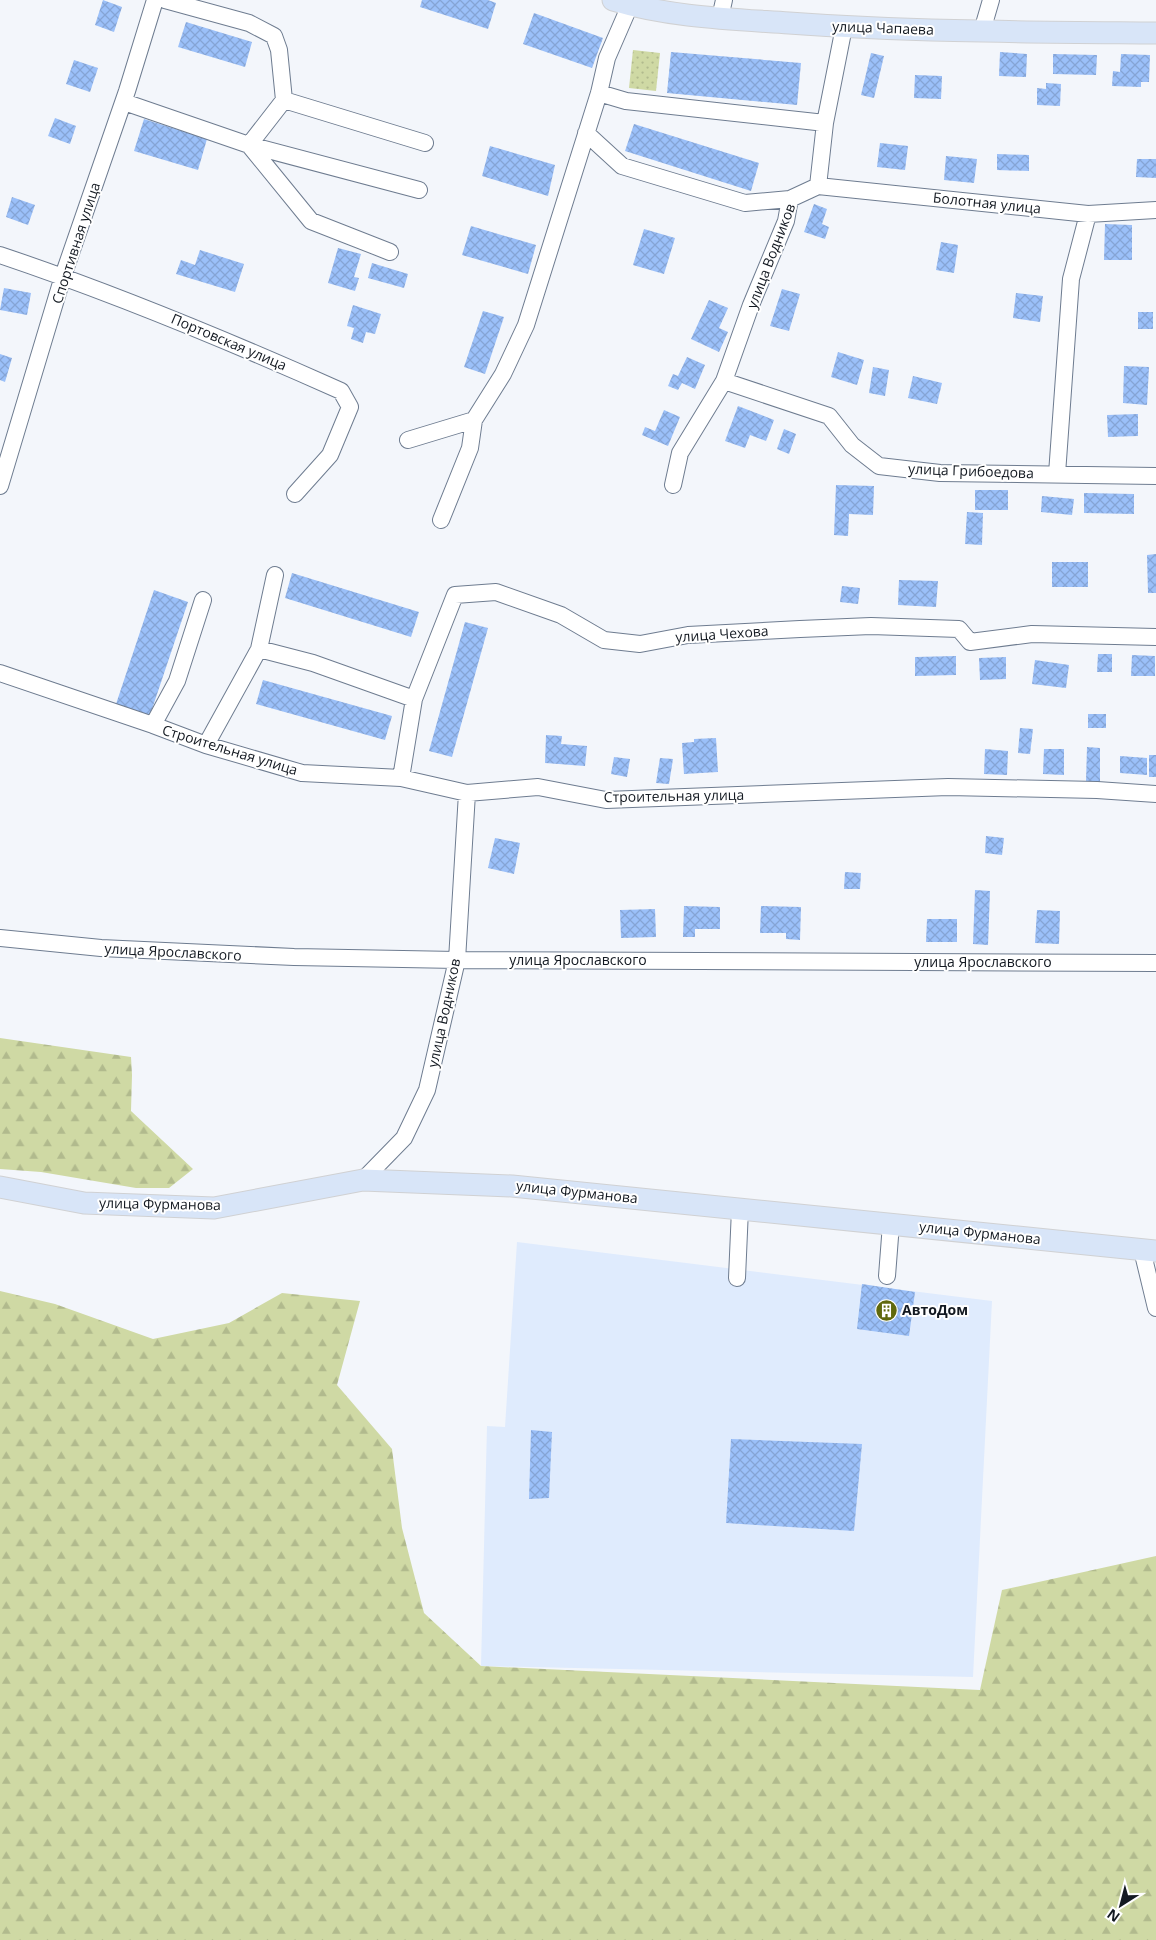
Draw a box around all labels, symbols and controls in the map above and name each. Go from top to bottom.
street label: улица Чапаева [832,16,934,39]
street label: Спортивная улица [47,180,104,306]
street label: Болотная улица [932,187,1042,218]
street label: улица Водников [742,201,799,311]
street label: Портовская улица [168,309,290,374]
street label: улица Грибоедова [908,459,1034,482]
street label: улица Чехова [675,621,769,646]
street label: Строительная улица [160,720,300,779]
street label: Строительная улица [604,785,744,806]
street label: улица Ярославского [104,938,242,965]
street label: улица Ярославского [509,950,647,969]
street label: улица Ярославского [914,952,1052,971]
street label: улица Водников [423,957,464,1069]
street label: улица Фурманова [515,1176,639,1207]
street label: улица Фурманова [99,1193,221,1214]
street label: улица Фурманова [918,1217,1042,1248]
building icon: АвтоДом [874,1298,898,1322]
place label: АвтоДом [902,1300,968,1319]
north arrow [1096,1880,1146,1930]
text: N [1103,1905,1123,1927]

